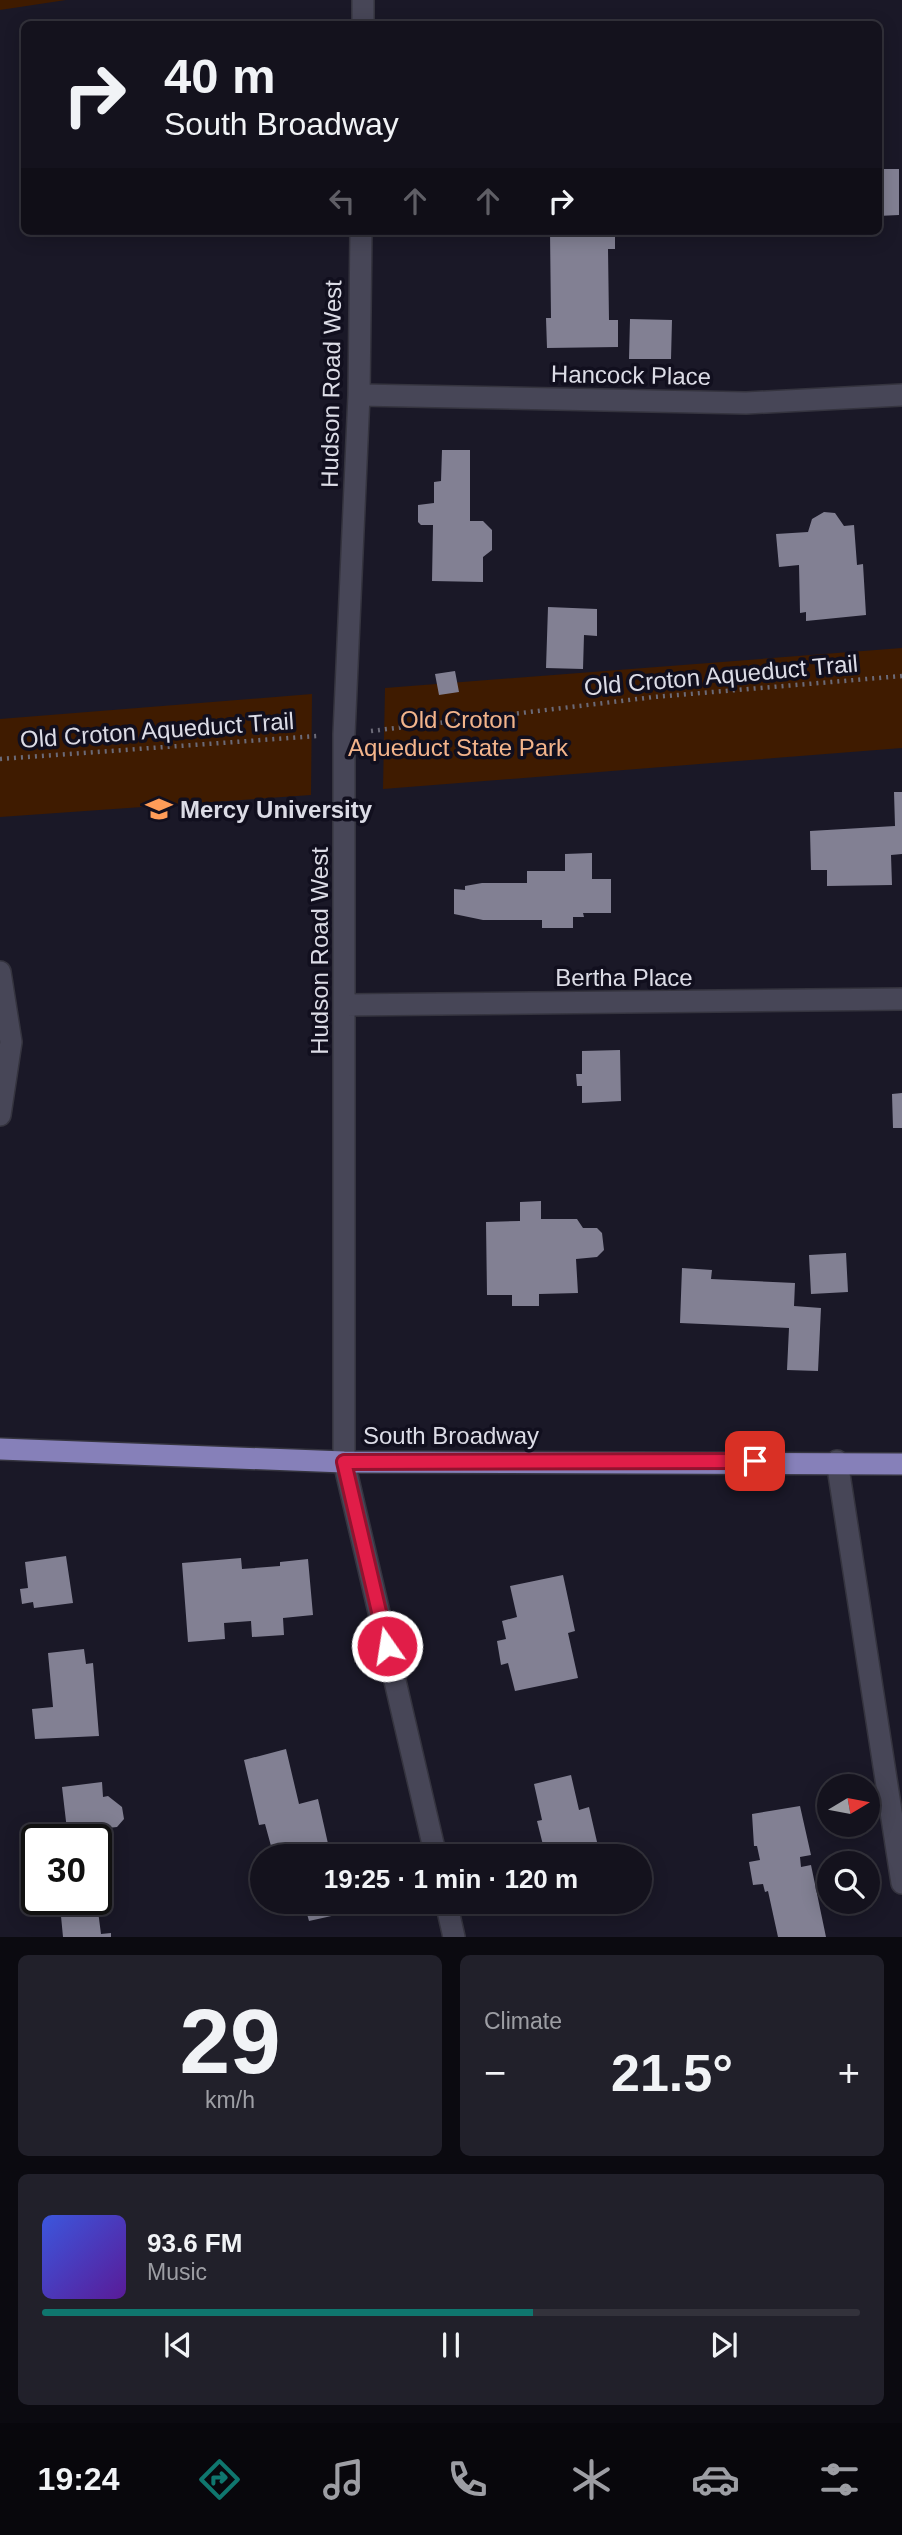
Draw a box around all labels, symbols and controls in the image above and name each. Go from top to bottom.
icon: right [49,49,140,140]
text: 40 m [164,49,276,103]
text: South Broadway [164,106,399,142]
icon: left [323,182,361,220]
icon: ahead [396,182,434,220]
icon: ahead [469,182,507,220]
icon: right [542,182,580,220]
street label: Hudson Road West [316,280,346,488]
street label: Hancock Place [551,360,711,390]
street label: Old Croton Aqueduct Trail [583,650,859,700]
park label: Old Croton Aqueduct State Park [348,706,569,761]
street label: Old Croton Aqueduct Trail [19,707,295,753]
school or university icon: Mercy University [144,794,174,824]
place label: Mercy University [180,796,373,823]
street label: Hudson Road West [306,847,333,1055]
street label: Bertha Place [555,964,693,991]
street label: South Broadway [363,1422,539,1449]
pin [725,1431,785,1491]
icon: arrive [736,1442,774,1480]
position arrow [350,1609,424,1683]
north arrow [817,1774,880,1838]
map controls [817,1774,880,1914]
speed limit sign: 30 [21,1824,112,1915]
button: search [817,1851,880,1914]
text: 19:25 · 1 min · 120 m [324,1864,578,1894]
text: 29 [179,1991,281,2092]
text: Climate [484,2008,562,2034]
text: 21.5° [611,2044,733,2102]
text: − [484,2052,506,2094]
text: + [838,2052,860,2094]
text: km/h [205,2087,255,2113]
text: 93.6 FM [147,2228,242,2258]
text: Music [147,2259,207,2285]
icon: previous [159,2326,197,2364]
icon: pause [432,2326,470,2364]
icon: next [705,2326,743,2364]
icon: directions [195,2455,244,2504]
icon: music [319,2455,368,2504]
icon: phone [443,2455,492,2504]
icon: climate [567,2455,616,2504]
icon: car [691,2455,740,2504]
icon: filters [815,2455,864,2504]
text: 19:24 [38,2461,119,2497]

